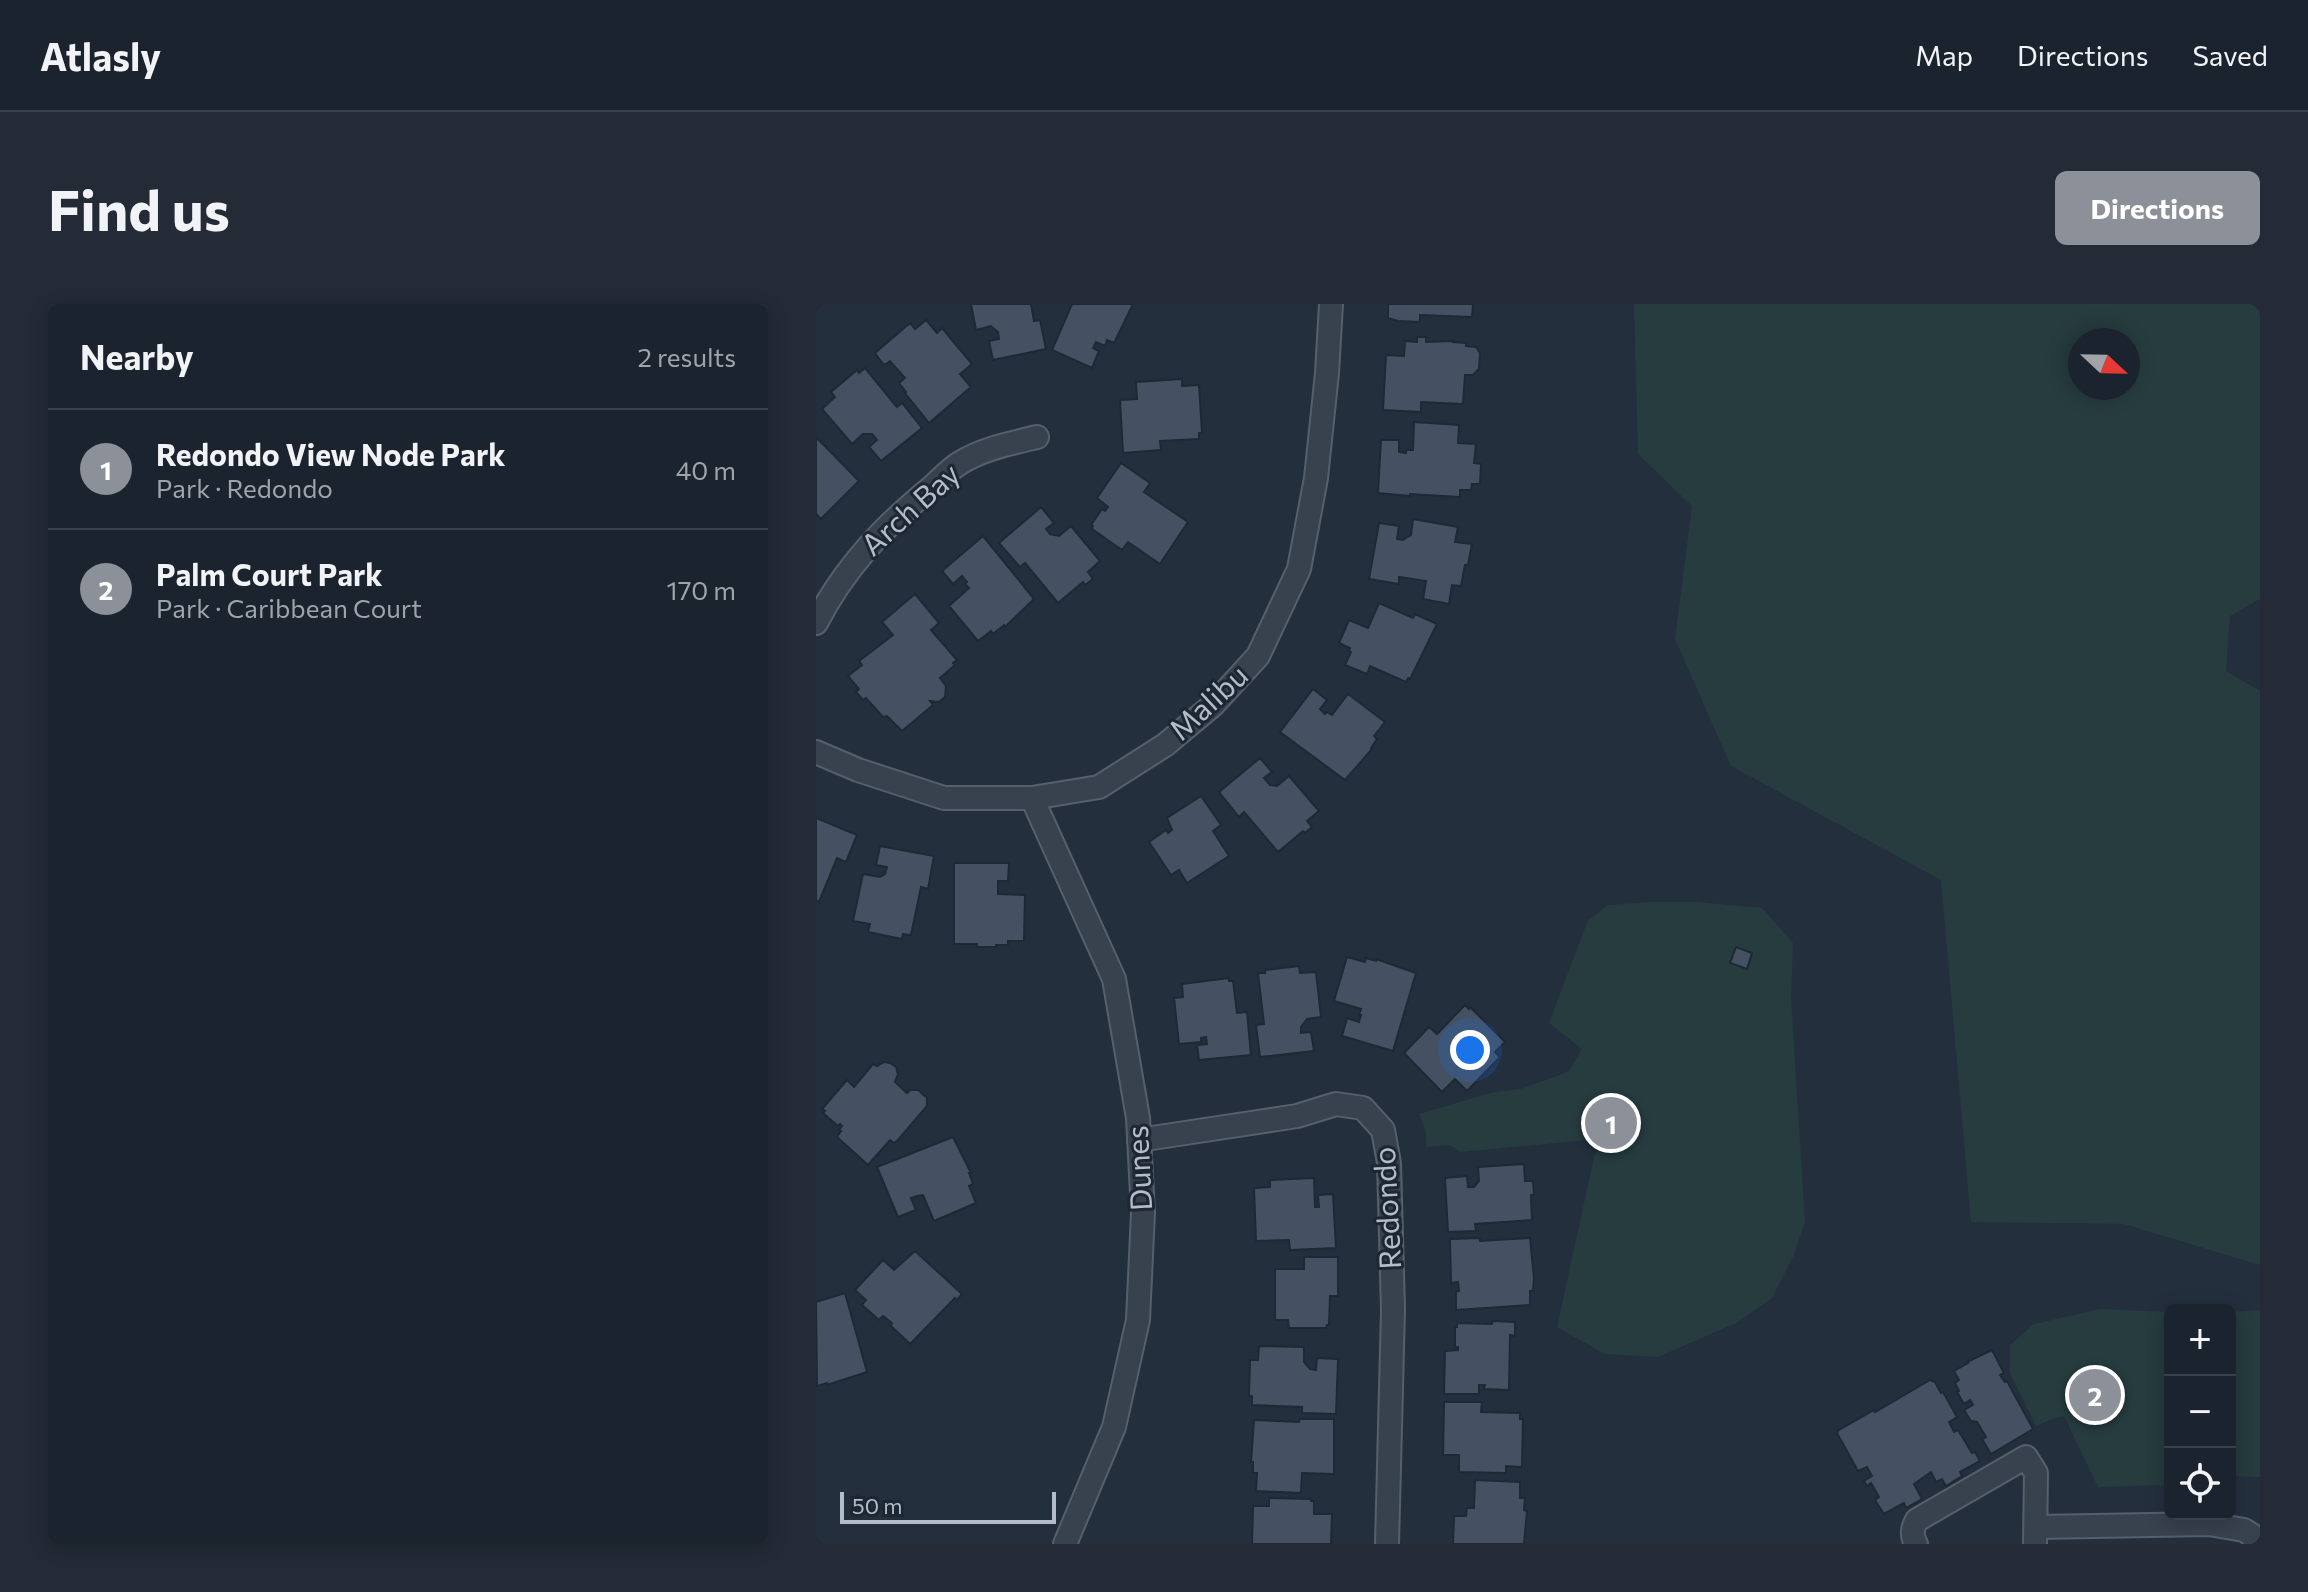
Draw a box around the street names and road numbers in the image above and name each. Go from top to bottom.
street label: Arch Bay [852,454,966,562]
street label: Malibu [1160,656,1254,747]
street label: Dunes [1117,1124,1158,1212]
street label: Redondo [1364,1146,1407,1270]

